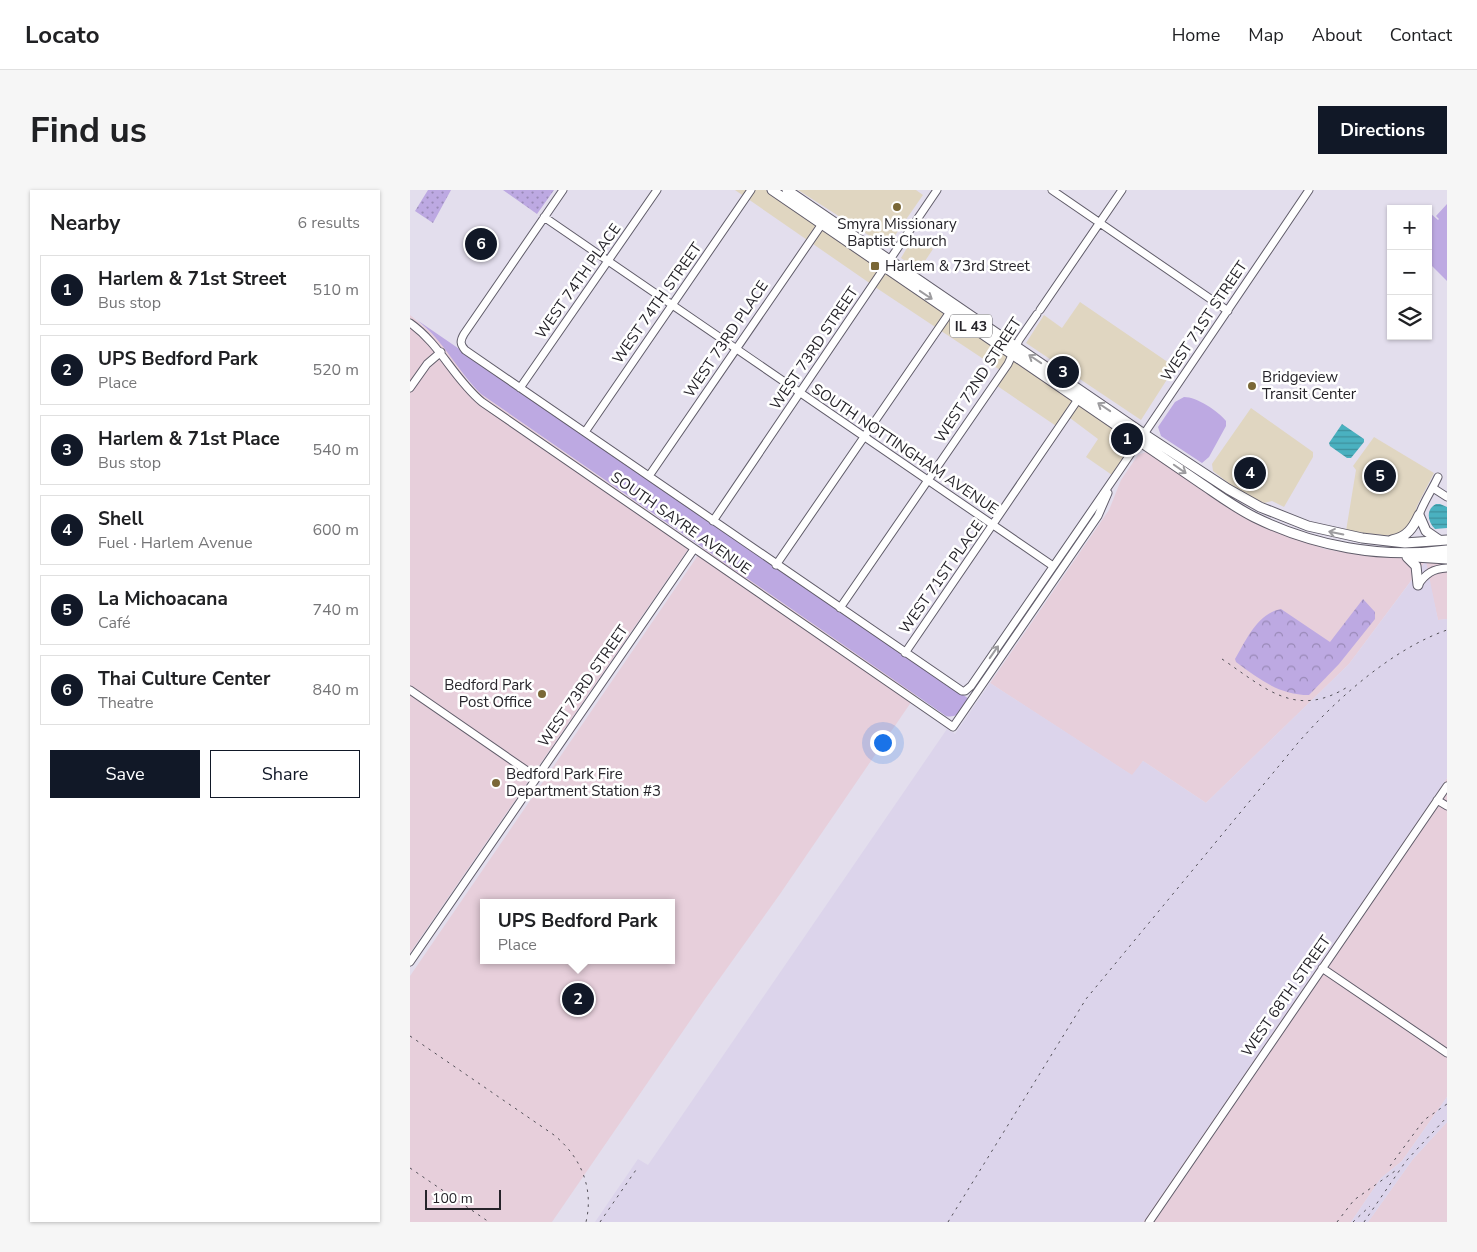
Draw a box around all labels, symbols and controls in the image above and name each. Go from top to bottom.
text: Locato [25,19,100,51]
text: Home [1172,23,1220,47]
text: Map [1248,23,1284,47]
text: About [1312,23,1362,47]
text: Contact [1390,23,1452,47]
button: Directions [1318,106,1447,154]
text: Find us [30,107,147,154]
marker: Smyra Missionary Baptist Church [891,201,903,213]
map controls [1387,205,1432,340]
button: + [1387,205,1432,250]
text: Nearby [50,209,120,237]
text: 6 results [298,212,360,234]
place label: Smyra Missionary Baptist Church [837,214,957,251]
street label: WEST 74TH PLACE [531,219,625,343]
pin: 6 [465,225,497,263]
street label: WEST 74TH STREET [608,238,706,368]
button: − [1387,250,1432,295]
place label: Harlem & 73rd Street [885,256,1031,276]
street label: WEST 71ST STREET [1156,257,1252,385]
marker: Harlem & 73rd Street [869,260,881,272]
text: Harlem & 71st Street [98,266,286,292]
street label: WEST 73RD PLACE [679,277,773,401]
text: 1 [62,279,72,301]
text: 510 m [312,279,359,301]
street label: WEST 73RD STREET [765,283,863,413]
one-way arrow [919,290,933,300]
text: Bus stop [98,292,161,314]
button: layers [1387,295,1432,340]
street label: WEST 72ND STREET [930,314,1026,446]
road number: IL 43 [950,314,992,338]
text: UPS Bedford Park [98,346,258,372]
pin: 3 [1047,353,1079,391]
one-way arrow [1028,354,1042,364]
text: 2 [62,359,72,381]
text: 520 m [312,359,359,381]
place label: Bridgeview Transit Center [1262,367,1357,404]
text: Place [98,372,137,394]
street label: SOUTH NOTTINGHAM AVENUE [808,379,1002,519]
marker: Bridgeview Transit Center [1246,380,1258,392]
one-way arrow [1097,401,1111,412]
pin: 1 [1111,420,1143,458]
text: Harlem & 71st Place [98,426,280,452]
text: 3 [62,439,72,461]
text: 540 m [312,439,359,461]
text: Bus stop [98,452,161,474]
pin: 4 [1234,454,1266,492]
pin: 5 [1364,457,1396,495]
one-way arrow [1172,464,1186,474]
street label: SOUTH SAYRE AVENUE [607,467,755,579]
text: Shell [98,506,144,532]
street label: WEST 71ST PLACE [894,516,988,638]
text: 4 [62,519,72,541]
text: 600 m [312,519,359,541]
one-way arrow [1329,528,1345,538]
text: Fuel · Harlem Avenue [98,532,253,554]
text: La Michoacana [98,586,228,612]
text: 5 [62,599,72,621]
text: 740 m [312,599,359,621]
text: Café [98,612,131,634]
street label: WEST 73RD STREET [533,621,633,751]
one-way arrow [989,645,999,659]
text: Thai Culture Center [98,666,270,692]
place label: Bedford Park Post Office [444,675,532,712]
text: 6 [62,679,72,701]
text: 840 m [312,679,359,701]
marker: Bedford Park Post Office [536,688,548,700]
text: Theatre [98,692,153,714]
your location [870,730,896,756]
button: Save [50,750,200,798]
button: Share [210,750,360,798]
place label: Bedford Park Fire Department Station #3 [506,764,661,801]
marker: Bedford Park Fire Department Station #3 [490,777,502,789]
popup [480,899,675,964]
text: UPS Bedford Park [498,908,657,934]
street label: WEST 68TH STREET [1237,931,1335,1061]
text: Place [498,934,537,956]
pin: 2 [562,980,594,1018]
scale bar [425,1187,501,1210]
text: 100 m [432,1189,473,1208]

